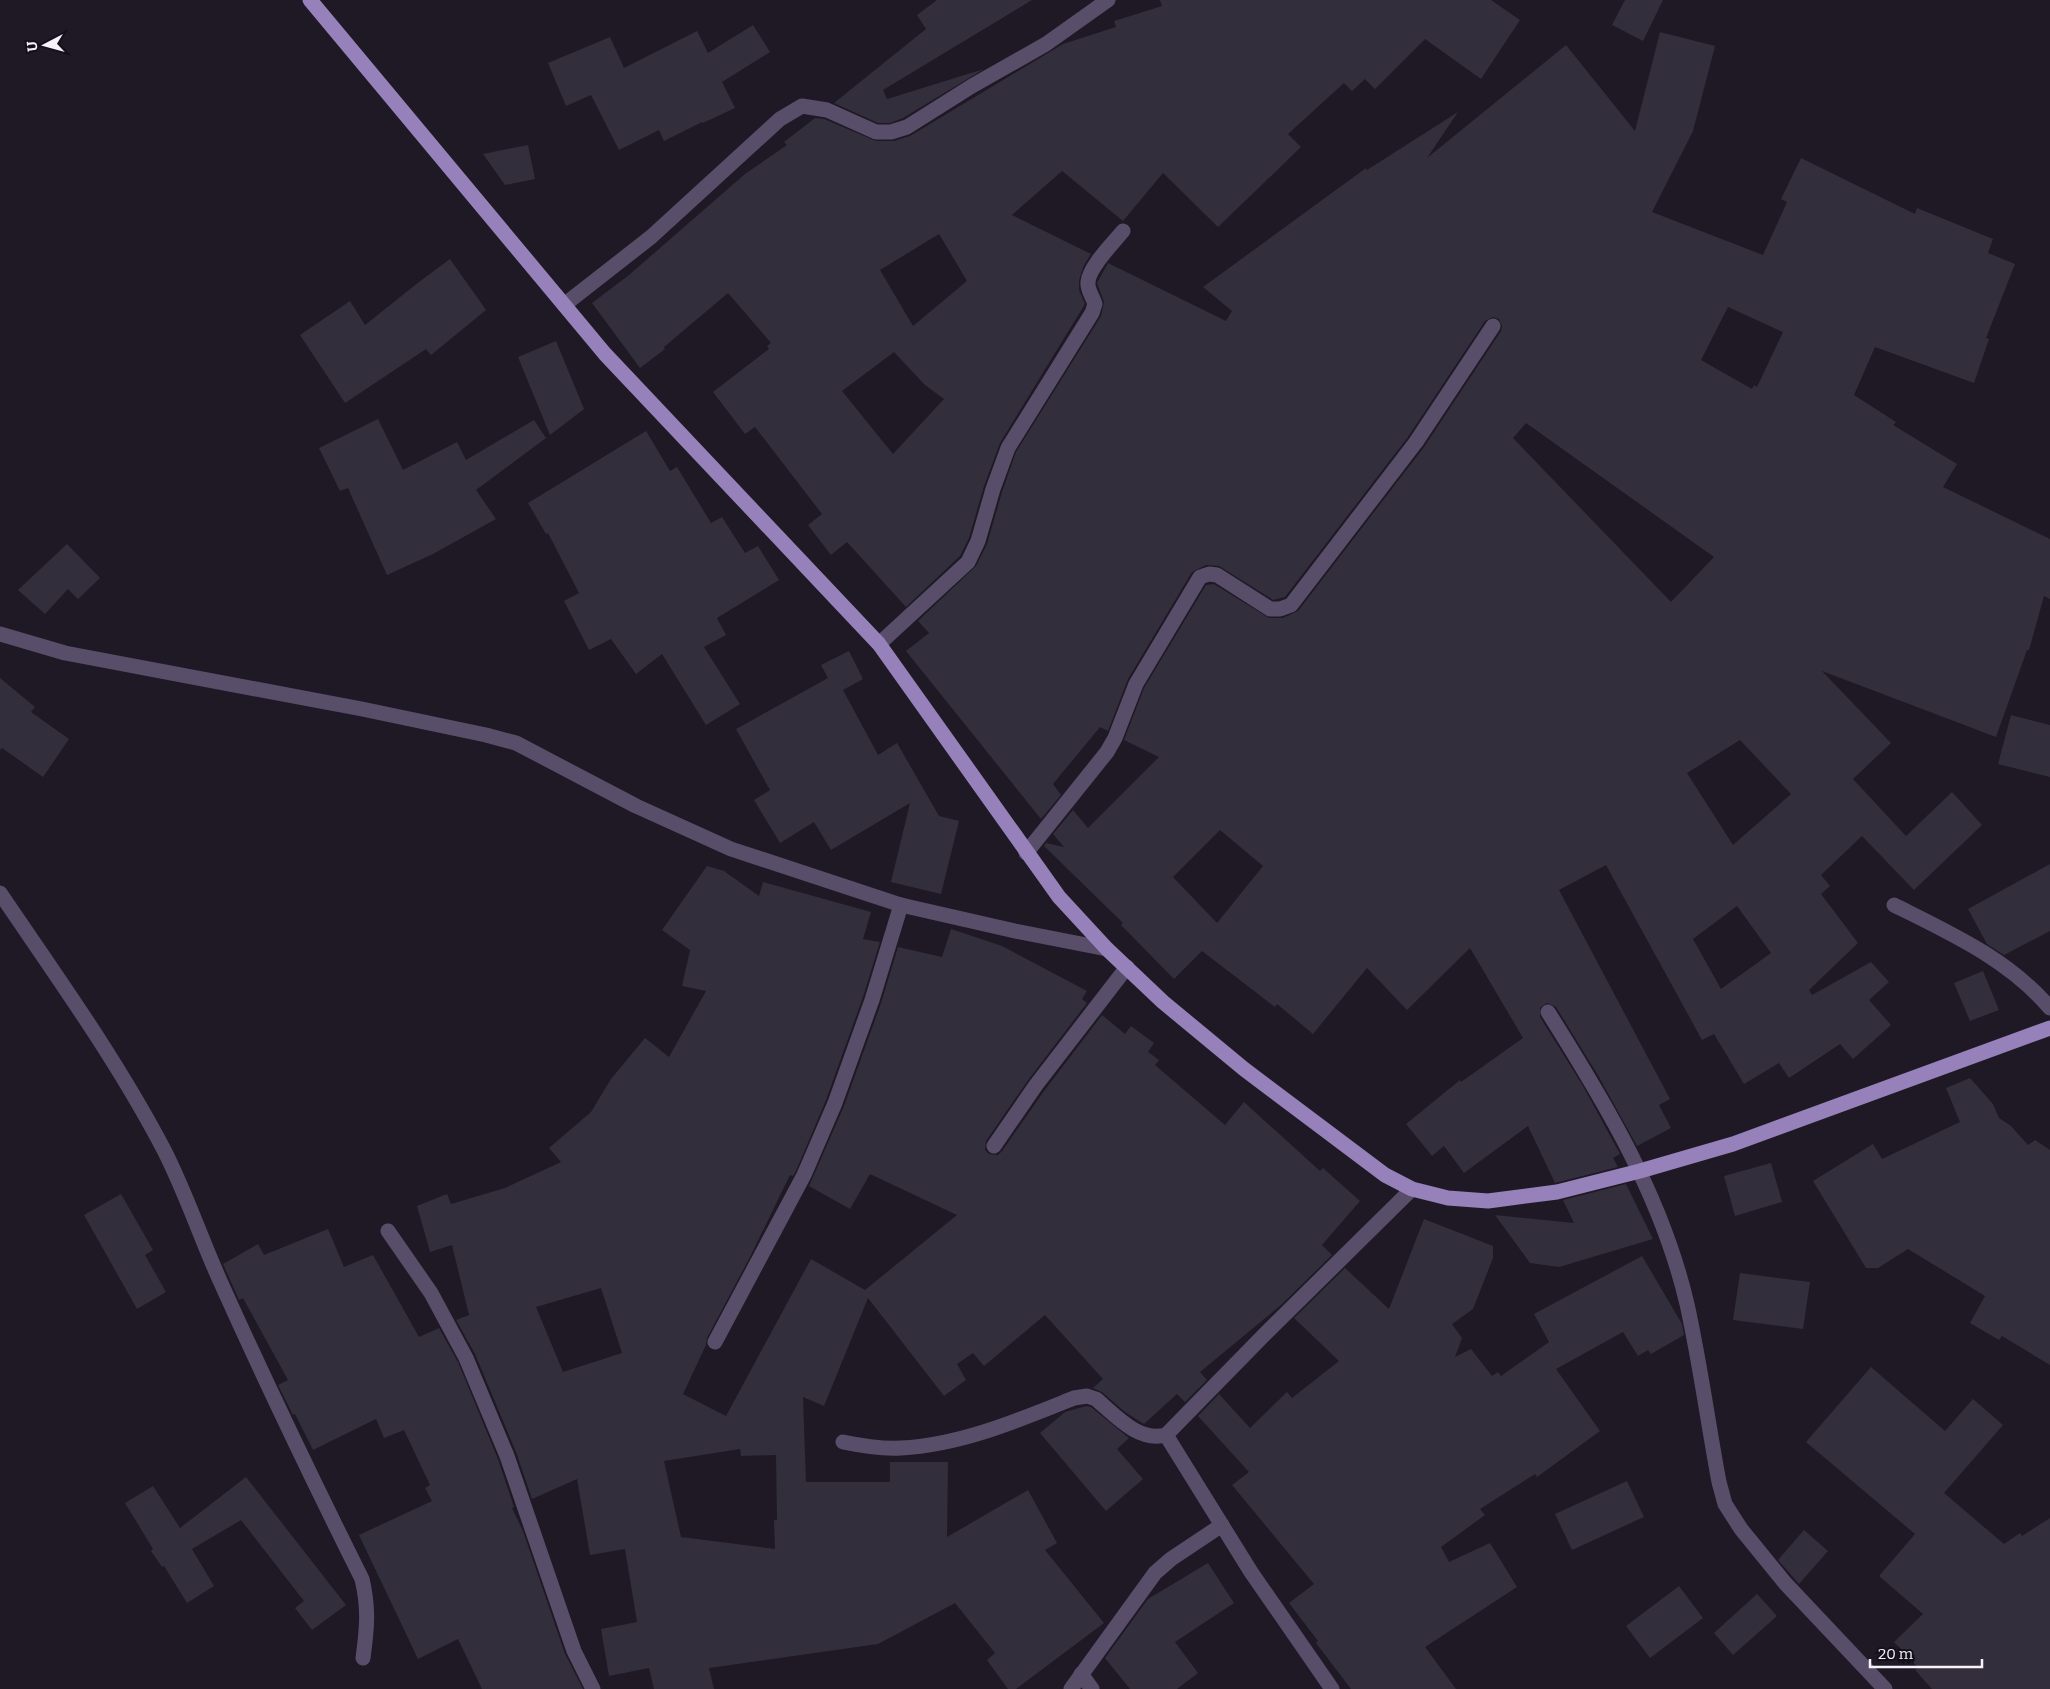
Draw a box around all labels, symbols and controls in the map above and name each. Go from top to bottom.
north arrow [20,20,70,70]
text: U [24,40,42,52]
scale bar [1870,1636,1982,1668]
text: 20 m [1878,1645,1914,1663]

